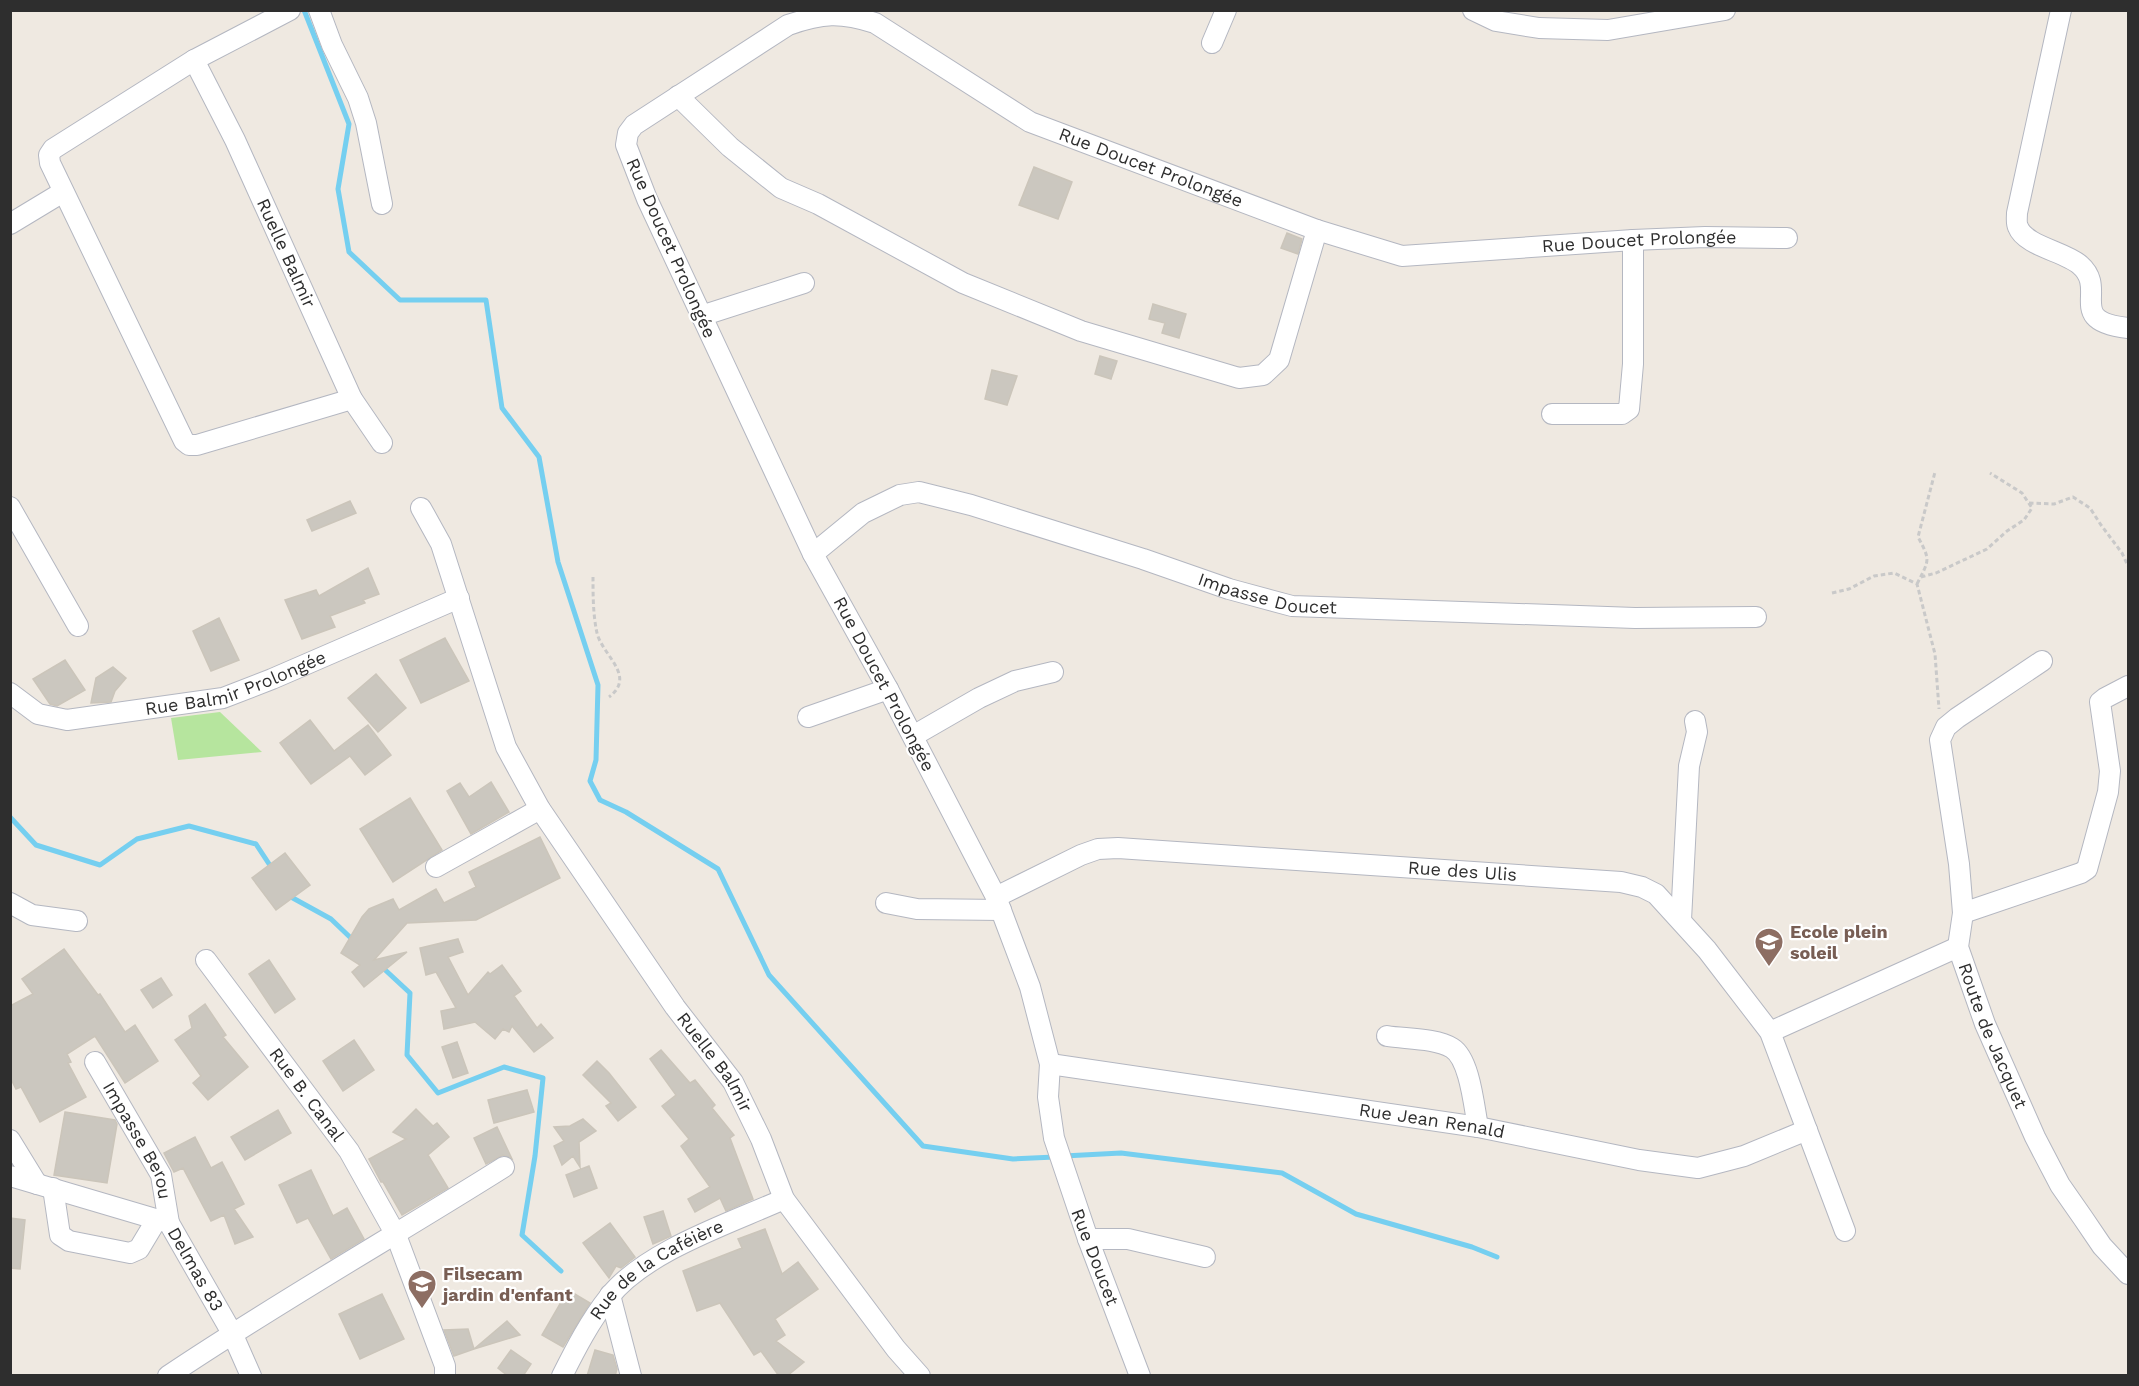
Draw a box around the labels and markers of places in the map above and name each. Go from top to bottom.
place label: Ecole plein soleil [1790,921,1888,963]
school or university icon: Ecole plein soleil [1753,926,1785,968]
place label: Filsecam jardin d'enfant [441,1263,573,1305]
school or university icon: Filsecam jardin d'enfant [406,1268,438,1310]

